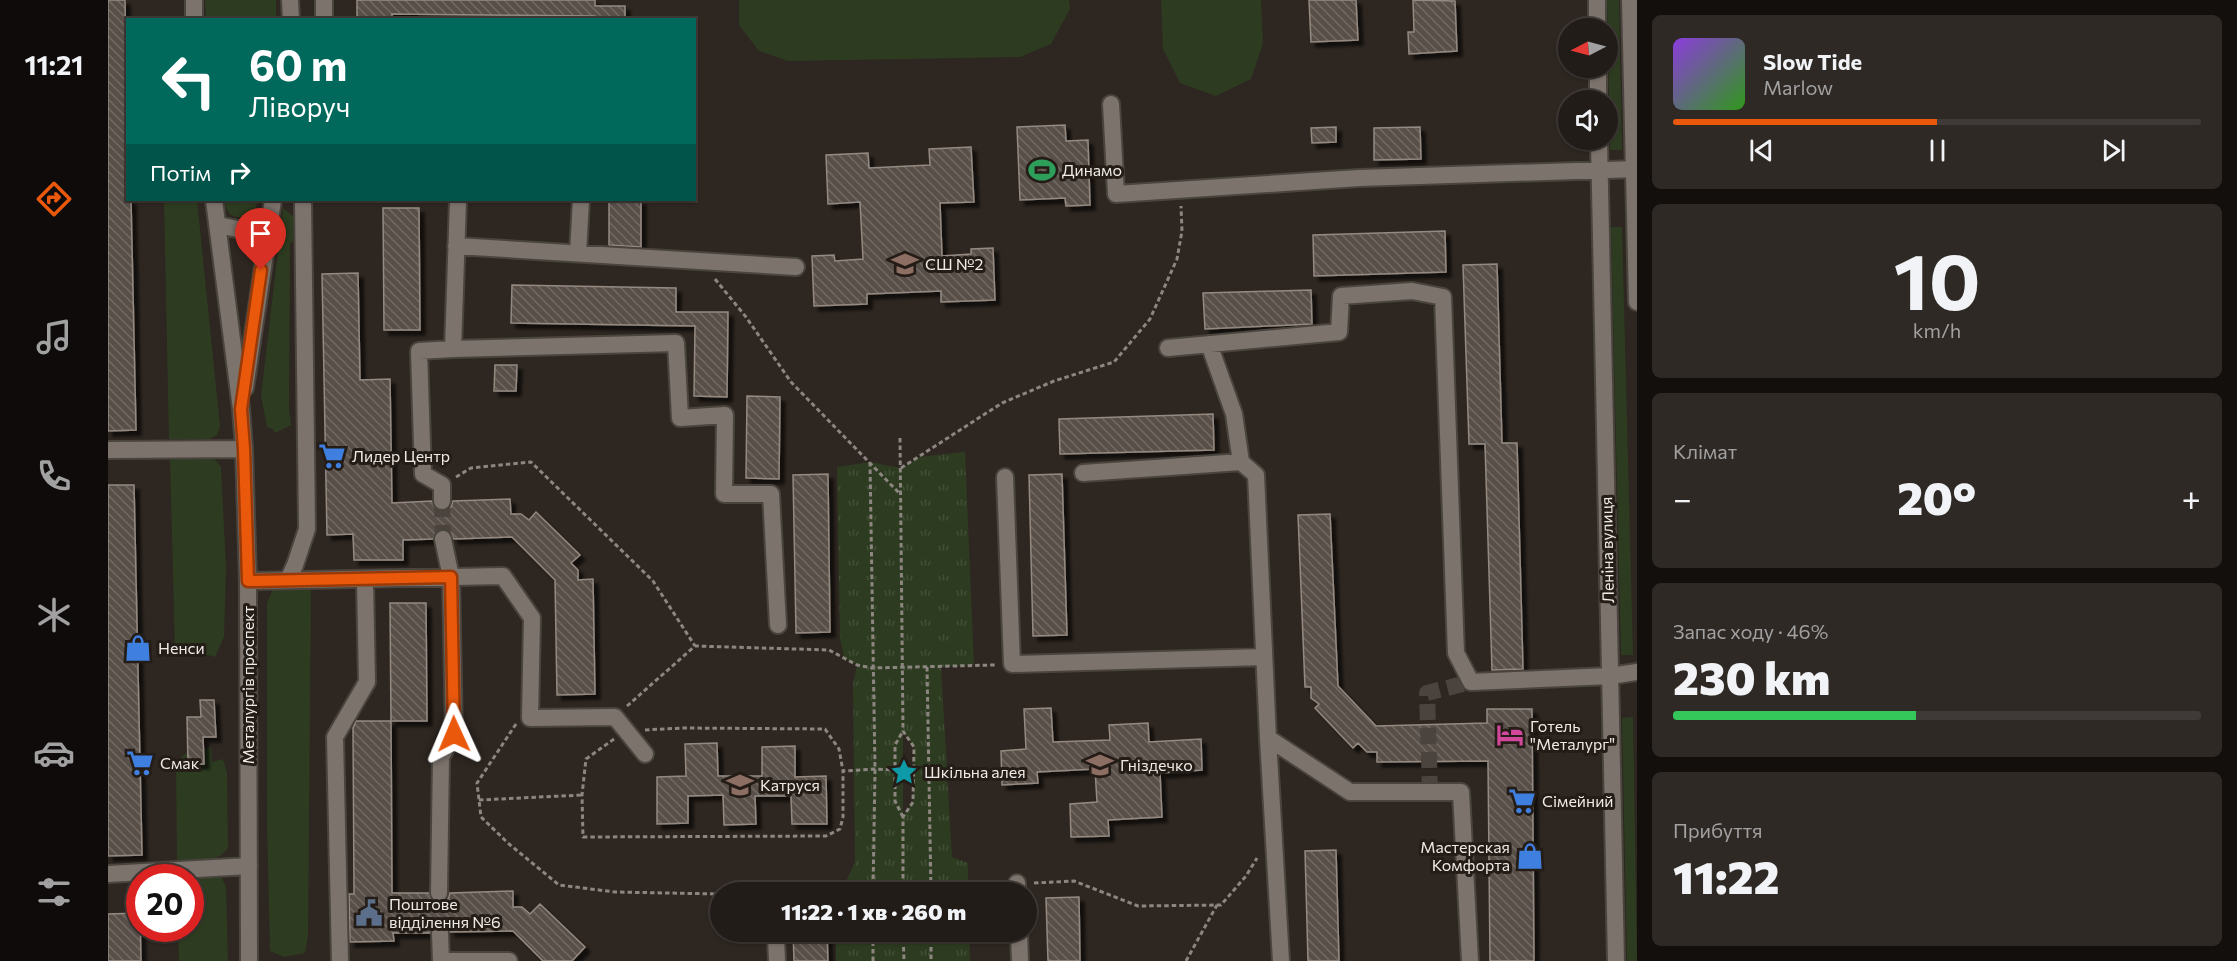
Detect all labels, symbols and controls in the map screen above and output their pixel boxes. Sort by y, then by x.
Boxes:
north arrow [1558,18,1618,78]
map controls [1558,18,1618,150]
text: 60 m [249,38,348,90]
icon: left [150,42,228,120]
text: 11:21 [24,48,84,81]
text: Slow Tide [1763,48,1862,75]
text: Marlow [1763,75,1833,99]
text: Ліворуч [249,90,350,123]
button: sound [1558,90,1618,150]
icon: previous [1745,134,1778,167]
icon: pause [1921,134,1954,167]
icon: next [2097,134,2130,167]
sports icon: Динамо [1027,155,1057,185]
icon: right [223,156,256,189]
text: Потім [150,159,211,186]
place label: Динамо [1062,160,1122,179]
icon: directions [33,178,75,220]
pin [235,208,286,270]
icon: arrive [244,217,277,250]
text: 10 [1893,231,1981,326]
school or university icon: СШ №2 [890,249,920,279]
place label: СШ №2 [925,254,983,273]
icon: music [33,316,75,358]
text: km/h [1913,318,1961,342]
text: Клімат [1673,439,1737,463]
supermarket icon: Лидер Центр [317,441,347,471]
place label: Лидер Центр [352,446,450,465]
icon: phone [33,455,75,497]
text: 20° [1897,469,1976,524]
text: − [1673,477,1692,518]
text: + [2182,477,2201,518]
street label: Леніна вулиця [1596,497,1617,603]
icon: climate [33,594,75,636]
street label: Металургів проспект [238,605,257,764]
text: Запас ходу · 46% [1673,619,1828,643]
shop icon: Ненси [123,633,153,663]
place label: Ненси [158,638,205,657]
text: 230 km [1673,649,1830,704]
position arrow [422,702,486,766]
place label: Готель "Металург" [1530,716,1615,753]
hotel icon: Готель "Металург" [1495,720,1525,750]
icon: car [33,732,75,774]
supermarket icon: Смак [125,748,155,778]
school or university icon: Гніздечко [1085,750,1115,780]
place label: Смак [160,753,200,772]
place label: Гніздечко [1120,755,1193,774]
place icon: Шкільна алея [889,757,919,787]
place label: Шкільна алея [924,762,1026,781]
school or university icon: Катруся [725,770,755,800]
place label: Катруся [760,775,820,794]
supermarket icon: Сімейний [1507,786,1537,816]
place label: Сімейний [1542,791,1614,810]
text: Прибуття [1673,818,1763,842]
place label: Мастерская Комфорта [1420,837,1510,874]
shop icon: Мастерская Комфорта [1515,841,1545,871]
text: 11:22 [1673,848,1780,903]
speed limit sign: 20 [126,864,204,942]
icon: filters [33,871,75,913]
place label: Поштове відділення №6 [389,894,501,931]
public building icon: Поштове відділення №6 [354,898,384,928]
text: 11:22 · 1 хв · 260 m [781,898,966,925]

